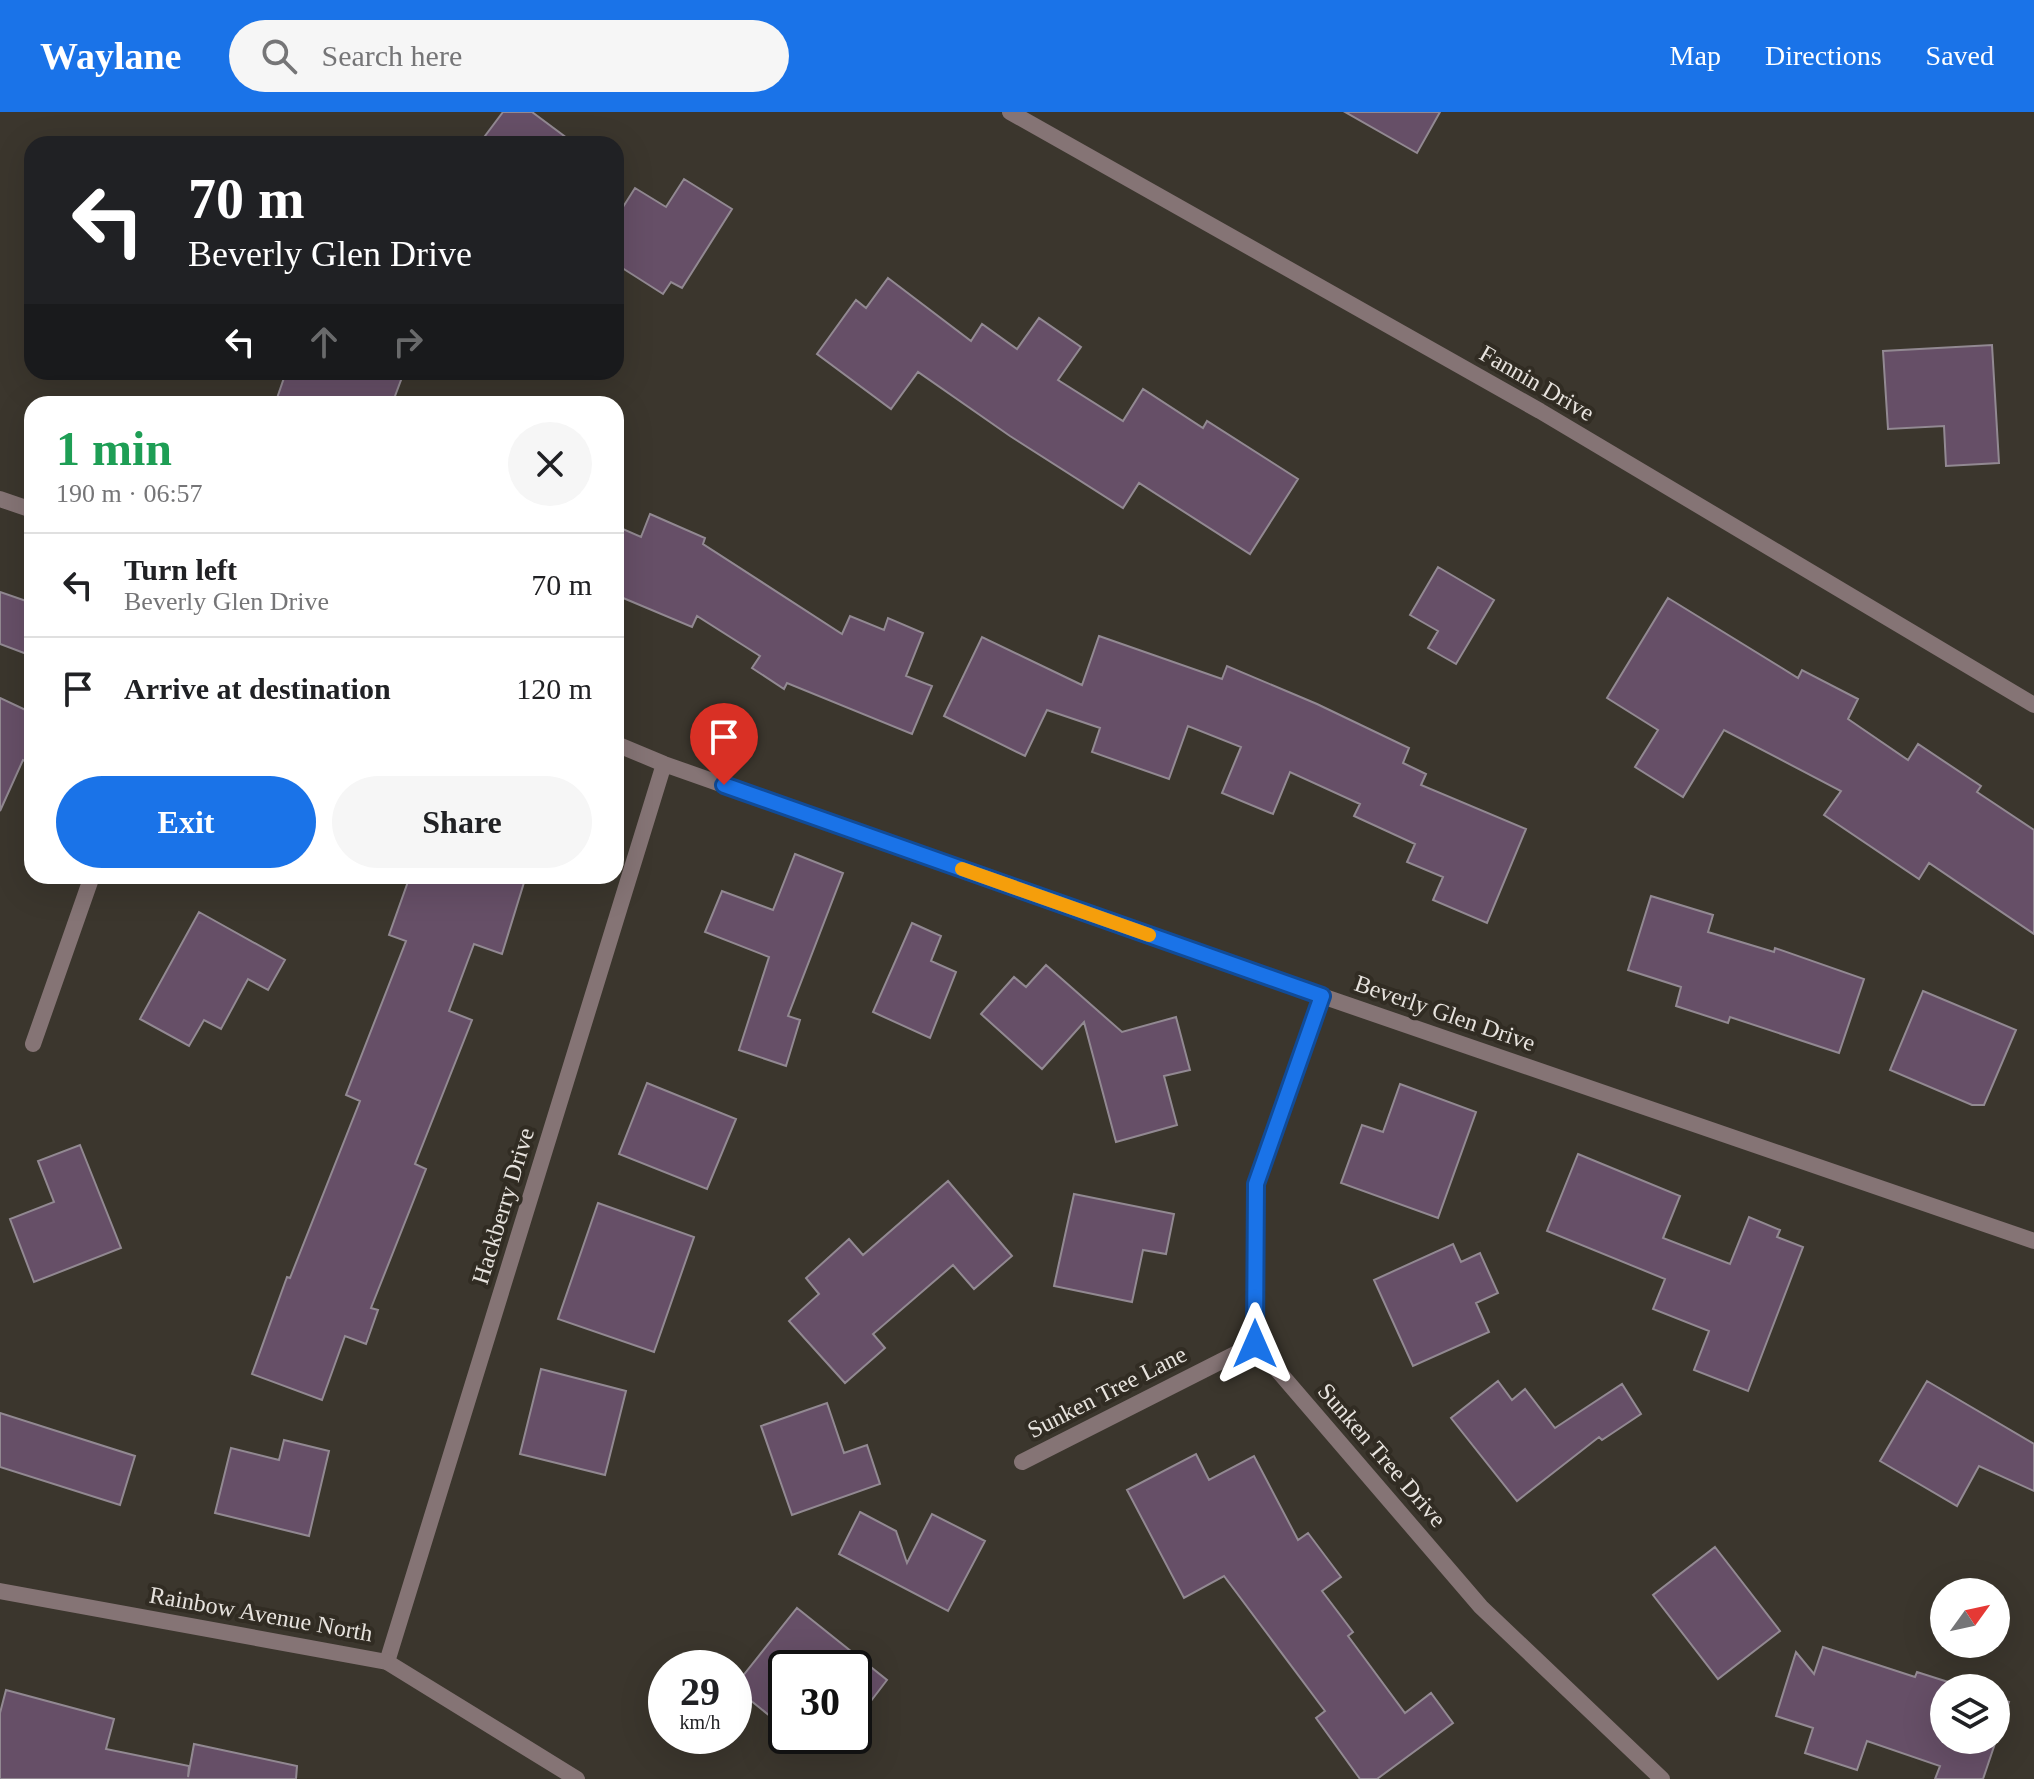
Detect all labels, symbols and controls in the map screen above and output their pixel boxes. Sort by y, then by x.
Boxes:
search box [229,20,789,92]
icon: search [257,34,301,78]
text: Waylane [40,35,181,77]
text: Search here [321,39,462,72]
text: Map [1670,40,1721,71]
text: Directions [1765,40,1882,71]
text: Saved [1926,40,1994,71]
icon: left [56,168,160,272]
text: 70 m [188,168,305,230]
text: Beverly Glen Drive [188,234,472,274]
icon: left [218,320,262,364]
icon: ahead [302,320,346,364]
icon: right [386,320,430,364]
street label: Fannin Drive [1475,340,1599,426]
text: 1 min [56,422,172,475]
button: close [508,422,592,506]
text: 190 m · 06:57 [56,479,203,508]
text: Turn left [124,553,237,586]
icon: left [56,563,100,607]
text: 70 m [531,568,592,601]
text: Beverly Glen Drive [124,587,329,616]
icon: arrive [56,667,100,711]
text: Arrive at destination [124,672,391,705]
text: 120 m [516,672,592,705]
pin [690,703,758,785]
icon: arrive [702,715,746,759]
button: Exit [56,776,316,868]
button: Share [332,776,592,868]
street label: Beverly Glen Drive [1351,970,1539,1056]
street label: Hackberry Drive [467,1125,539,1287]
position arrow [1213,1302,1297,1386]
street label: Sunken Tree Lane [1023,1341,1191,1443]
street label: Sunken Tree Drive [1313,1378,1451,1532]
north arrow [1930,1578,2010,1658]
map controls [1930,1578,2010,1754]
street label: Rainbow Avenue North [147,1582,375,1646]
speed limit sign: 30 [768,1650,872,1754]
text: 29 [680,1669,720,1714]
button: layers [1930,1674,2010,1754]
text: km/h [679,1711,721,1733]

